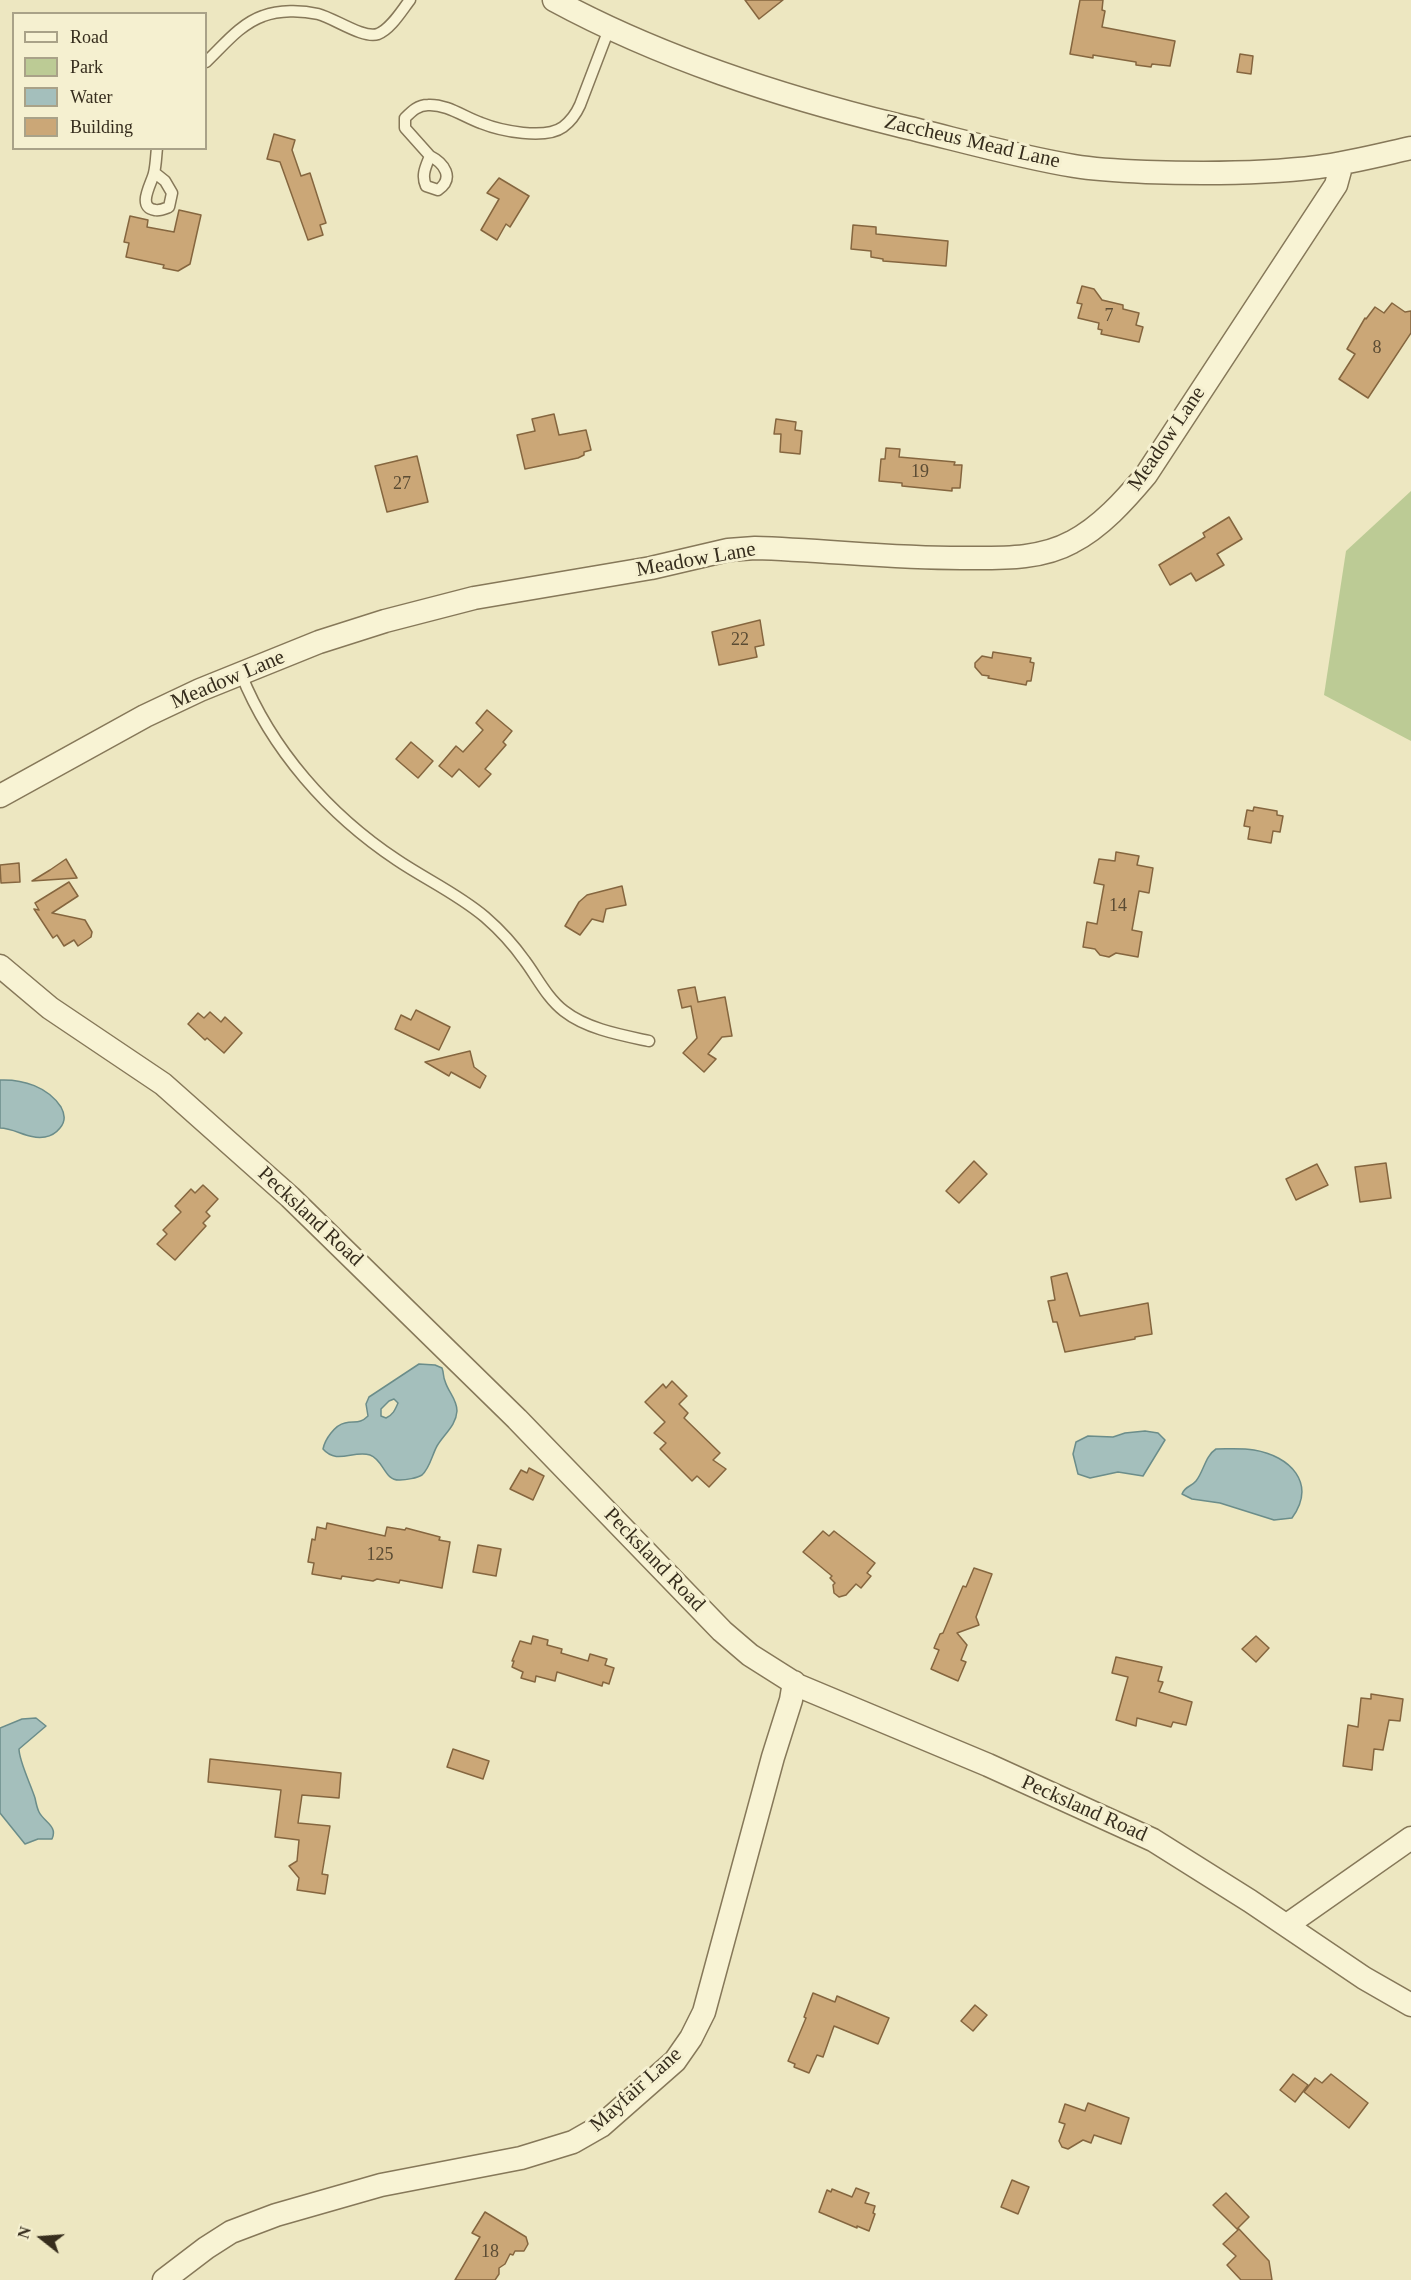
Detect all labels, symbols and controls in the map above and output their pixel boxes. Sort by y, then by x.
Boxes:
legend [12,12,207,150]
text: Road [70,27,108,47]
text: Park [70,57,103,77]
text: Water [70,87,113,107]
street label: Zaccheus Mead Lane [882,110,1062,174]
text: Building [70,117,133,137]
house number: 7 [1104,305,1114,327]
house number: 8 [1372,337,1382,359]
street label: Meadow Lane [1123,382,1211,496]
house number: 19 [911,461,929,483]
house number: 27 [393,473,411,495]
street label: Meadow Lane [634,537,758,583]
house number: 22 [731,629,749,651]
street label: Meadow Lane [168,645,288,715]
house number: 14 [1109,895,1127,917]
street label: Pecksland Road [252,1162,368,1272]
street label: Pecksland Road [598,1503,710,1617]
house number: 125 [366,1544,394,1566]
street label: Pecksland Road [1017,1770,1151,1848]
street label: Mayfair Lane [585,2042,687,2138]
north arrow [12,2208,72,2268]
text: N [14,2225,34,2241]
house number: 18 [481,2241,499,2263]

